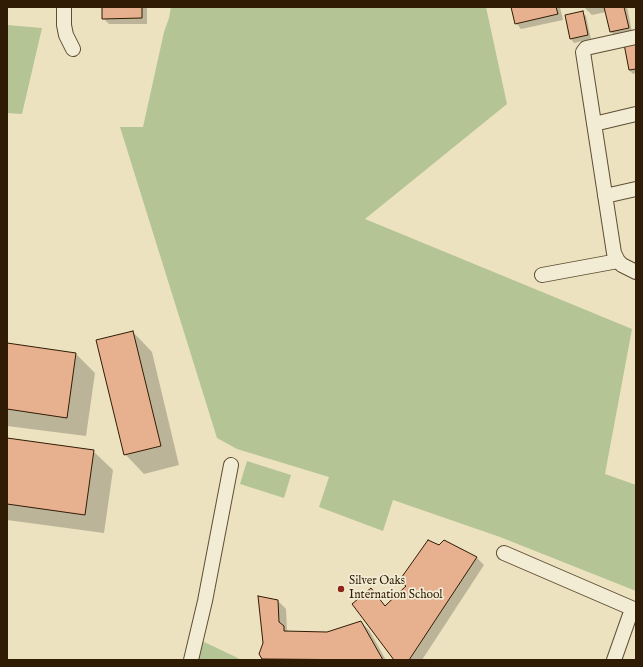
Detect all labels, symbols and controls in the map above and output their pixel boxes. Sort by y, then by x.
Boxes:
place label: Silver Oaks Internation School [349,575,443,603]
marker: Silver Oaks Internation School [336,584,346,594]

